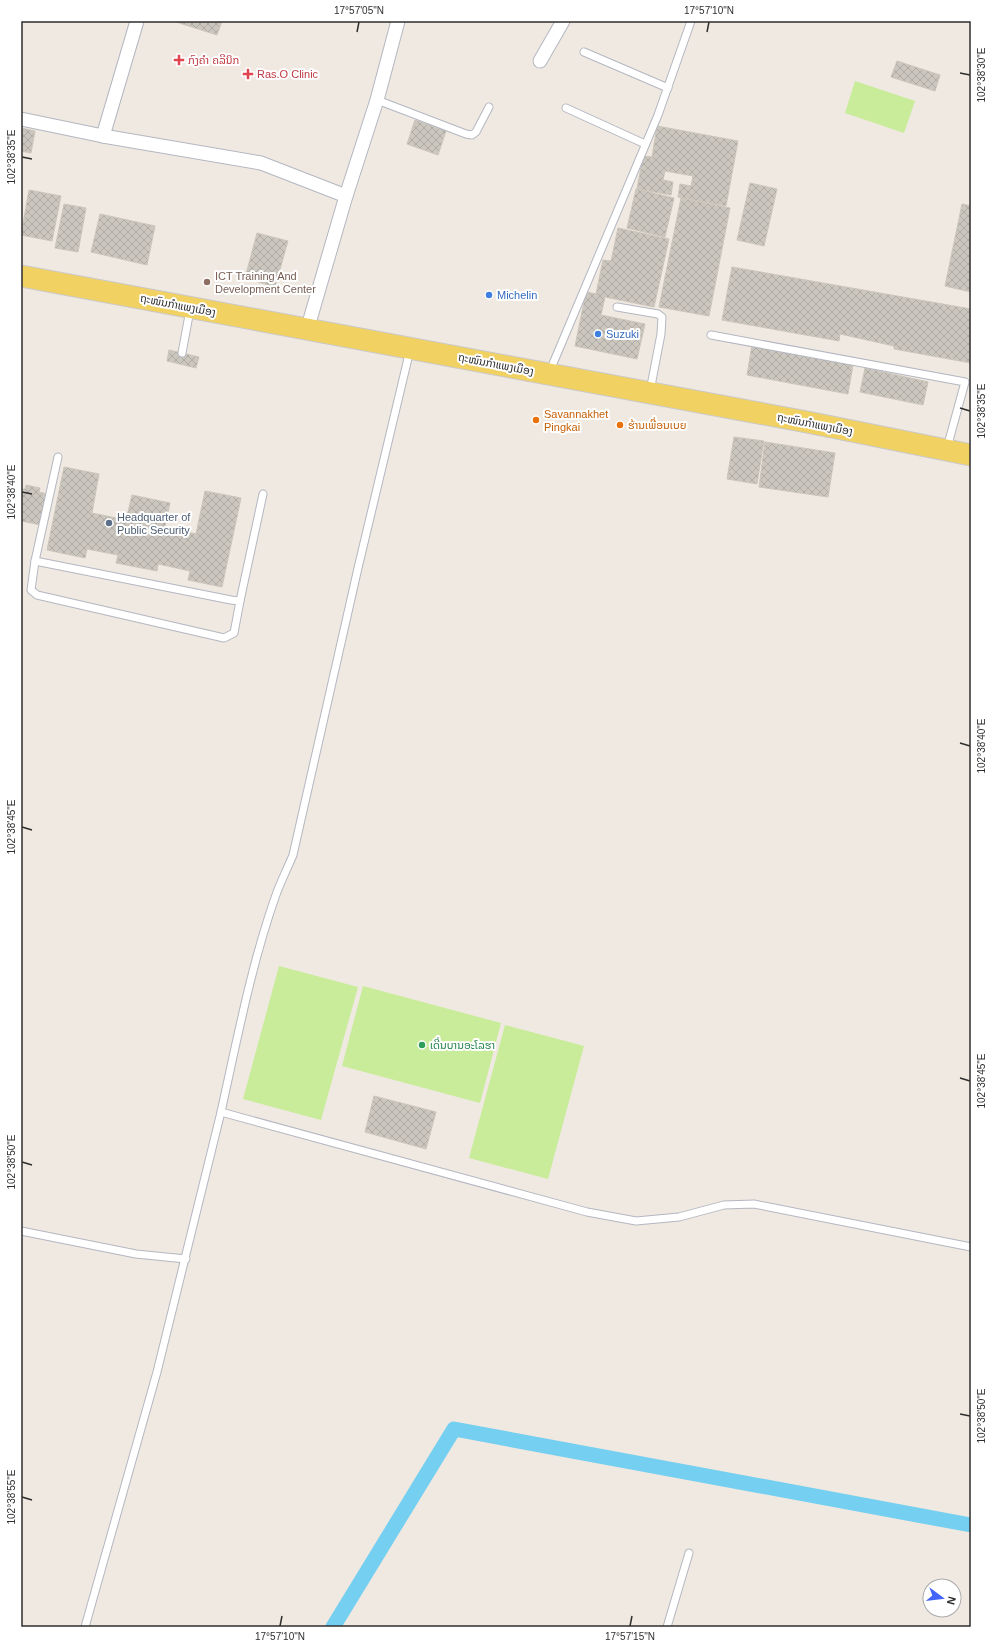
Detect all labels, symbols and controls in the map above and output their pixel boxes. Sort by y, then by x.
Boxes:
text: 17°57'05"N [334,5,384,16]
text: 17°57'10"N [684,5,734,16]
text: 102°38'30"E [976,47,987,103]
marker: ກົງຄຳ ຄລີນິກ [173,54,185,66]
place label: ກົງຄຳ ຄລີນິກ [188,54,239,66]
marker: Ras.O Clinic [242,68,254,80]
place label: Ras.O Clinic [257,68,319,80]
text: 102°38'35"E [6,129,17,185]
place label: ICT Training And Development Center [215,270,316,295]
marker: ICT Training And Development Center [202,277,212,287]
place label: Michelin [497,289,537,301]
marker: Michelin [484,290,494,300]
street label: ຖະໜົນກຳແພງເມືອງ [139,292,217,318]
place label: Suzuki [606,328,639,340]
marker: Suzuki [593,329,603,339]
street label: ຖະໜົນກຳແພງເມືອງ [457,351,535,377]
text: 102°38'35"E [976,383,987,439]
place label: Savannakhet Pingkai [544,408,608,433]
street label: ຖະໜົນກຳແພງເມືອງ [776,411,854,437]
marker: Savannakhet Pingkai [531,415,541,425]
place label: ຮ້ານເພື່ອນເບຍ [628,417,686,431]
marker: ຮ້ານເພື່ອນເບຍ [615,420,625,430]
text: 102°38'40"E [6,464,17,520]
place label: Headquarter of Public Security [117,511,191,536]
marker: Headquarter of Public Security [104,518,114,528]
text: 102°38'40"E [976,718,987,774]
text: 102°38'45"E [6,799,17,855]
place label: ເດີ່ນບານອະໂລຮາ [430,1037,495,1051]
marker: ເດີ່ນບານອະໂລຮາ [417,1040,427,1050]
text: 102°38'45"E [976,1053,987,1109]
text: 102°38'50"E [6,1134,17,1190]
text: 102°38'50"E [976,1388,987,1444]
text: 102°38'55"E [6,1469,17,1525]
north arrow [922,1578,962,1618]
text: N [945,1595,958,1606]
text: 17°57'10"N [255,1631,305,1642]
text: 17°57'15"N [605,1631,655,1642]

